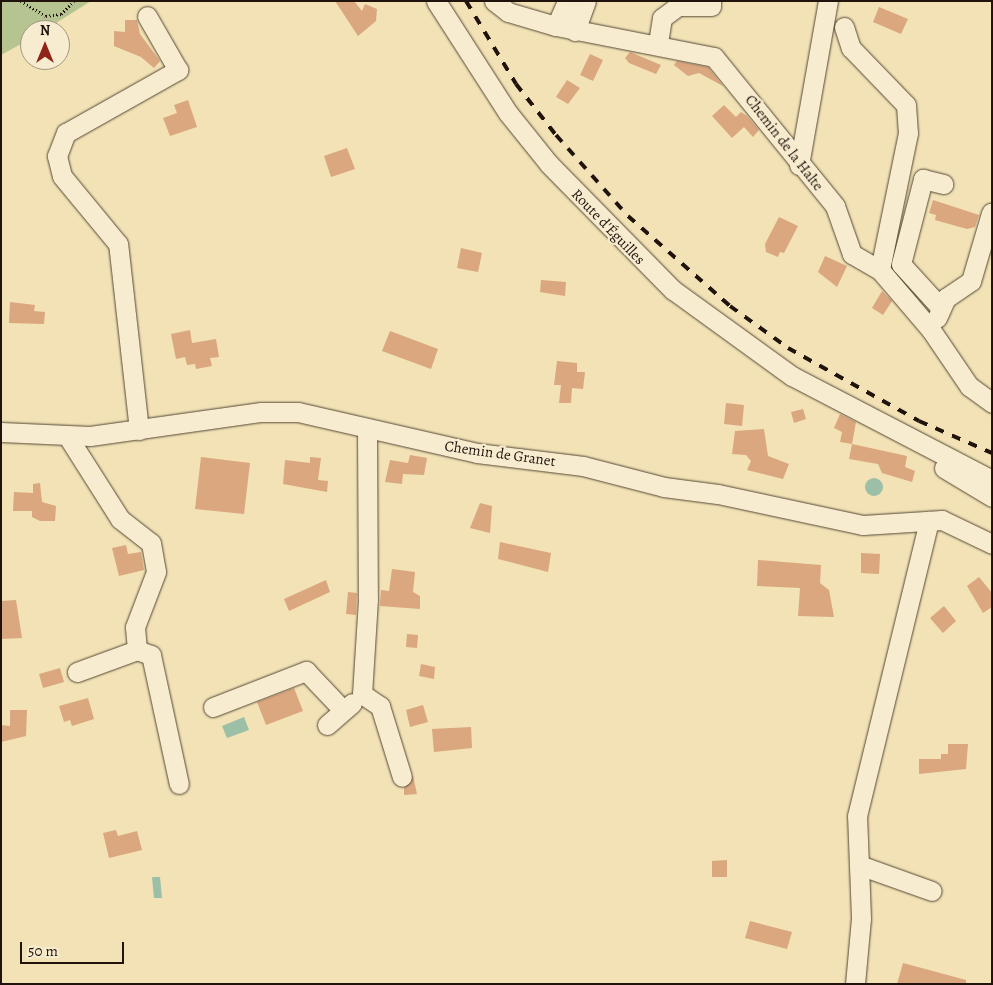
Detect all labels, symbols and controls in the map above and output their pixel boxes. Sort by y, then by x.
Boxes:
north arrow [20,20,70,70]
text: N [40,21,50,40]
street label: Chemin de la Halte [741,91,827,195]
street label: Route d'Éguilles [568,186,648,268]
street label: Chemin de Granet [443,437,557,471]
scale bar [22,932,126,964]
text: 50 m [28,941,58,961]

